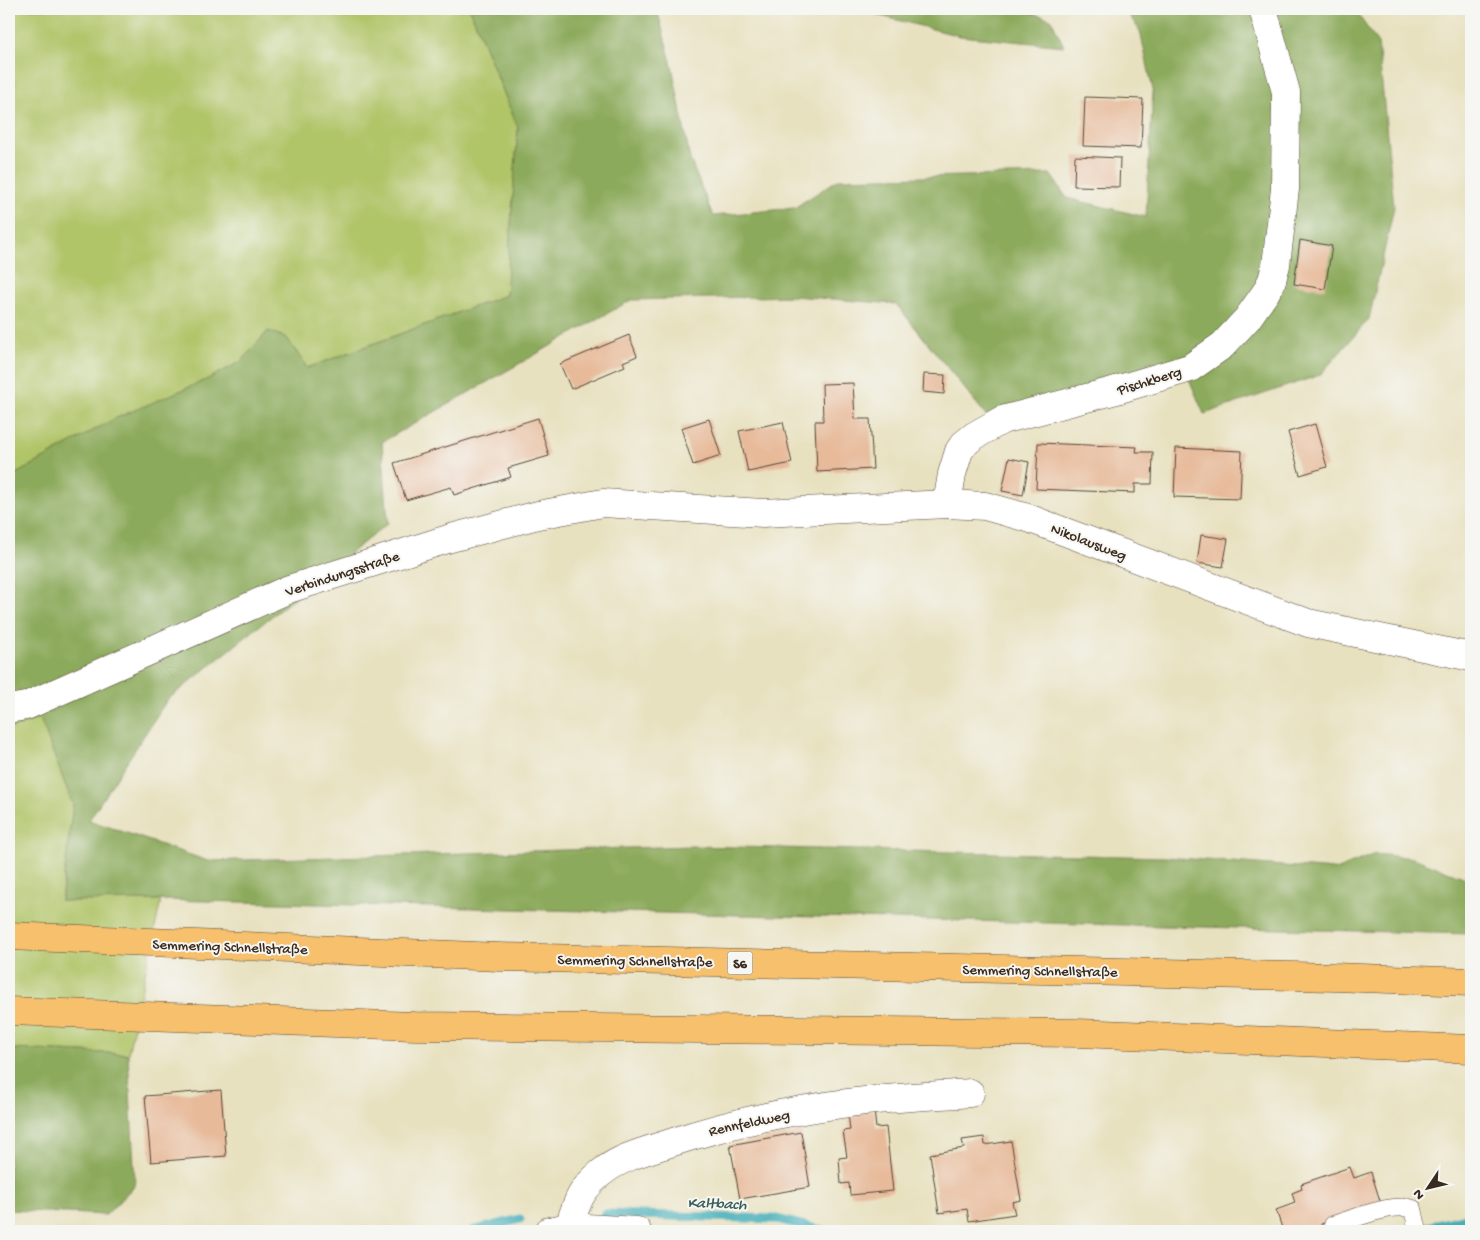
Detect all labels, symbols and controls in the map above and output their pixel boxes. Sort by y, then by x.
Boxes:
street label: Pischkberg [1114,364,1184,401]
street label: Nikolausweg [1048,520,1129,566]
street label: Verbindungsstraße [282,548,402,602]
street label: Semmering Schnellstraße [152,936,308,960]
road number: S6 [728,951,752,974]
street label: Semmering Schnellstraße [557,952,713,972]
street label: Semmering Schnellstraße [962,962,1118,982]
street label: Rennfeldweg [707,1107,791,1141]
north arrow [1402,1162,1452,1212]
text: N [1410,1185,1429,1203]
water label: Kaltbach [687,1195,747,1216]

